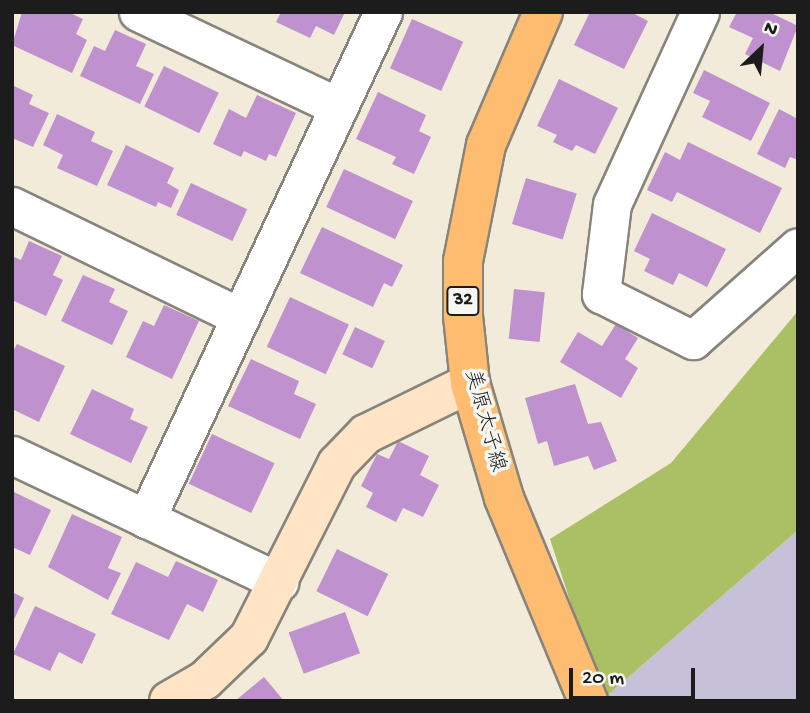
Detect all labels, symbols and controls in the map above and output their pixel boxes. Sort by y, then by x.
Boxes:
north arrow [726,14,796,84]
text: N [760,17,781,43]
road number: 32 [446,286,480,316]
street label: 美原太子線 [457,367,509,475]
scale bar [572,654,698,698]
text: 20 m [582,667,624,692]

